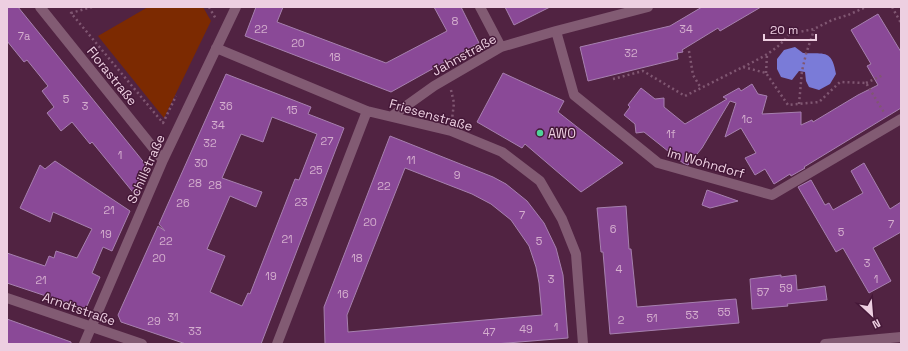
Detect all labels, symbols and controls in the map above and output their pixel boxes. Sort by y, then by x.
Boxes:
house number: 8 [452,14,459,28]
scale bar [764,16,816,42]
house number: 22 [254,22,268,36]
house number: 34 [679,22,693,36]
text: 20 m [770,22,798,38]
house number: 7a [18,29,31,43]
street label: Jahnstraße [429,30,499,80]
house number: 20 [291,36,305,50]
street label: Florastraße [83,43,141,109]
house number: 32 [624,46,638,60]
house number: 18 [329,50,341,64]
house number: 5 [63,92,70,106]
street label: Friesenstraße [387,95,475,135]
house number: 3 [82,99,89,113]
house number: 36 [219,99,233,113]
house number: 15 [286,103,298,117]
house number: 1c [741,112,753,126]
house number: 34 [211,118,225,132]
place label: AWO [548,125,576,142]
house number: 1f [666,127,676,141]
marker: AWO [535,128,545,138]
street label: Schillstraße [123,132,169,206]
house number: 27 [321,134,333,148]
house number: 32 [203,136,217,150]
street label: Im Wohndorf [665,144,747,182]
house number: 1 [118,148,122,162]
house number: 11 [406,153,416,167]
house number: 30 [194,156,208,170]
house number: 25 [309,163,323,177]
house number: 9 [454,168,461,182]
house number: 28 [188,176,202,190]
house number: 28 [208,178,222,192]
house number: 22 [377,179,391,193]
house number: 23 [294,195,308,209]
house number: 26 [176,196,190,210]
house number: 21 [103,203,115,217]
house number: 7 [519,208,525,222]
house number: 20 [363,215,377,229]
house number: 7 [888,217,894,231]
house number: 6 [610,222,617,236]
house number: 5 [838,225,845,239]
house number: 19 [100,227,112,241]
house number: 21 [281,232,293,246]
house number: 22 [159,234,173,248]
house number: 5 [536,234,543,248]
house number: 20 [152,251,166,265]
house number: 18 [351,251,363,265]
house number: 3 [864,256,871,270]
house number: 4 [616,262,623,276]
house number: 19 [265,269,277,283]
house number: 3 [548,272,555,286]
house number: 1 [874,272,878,286]
house number: 21 [35,273,47,287]
house number: 59 [779,281,793,295]
house number: 57 [757,285,769,299]
house number: 16 [337,287,349,301]
street label: Arndtstraße [40,289,118,329]
north arrow [852,295,892,335]
house number: 55 [717,305,731,319]
house number: 53 [685,308,699,322]
house number: 31 [167,310,179,324]
house number: 51 [646,311,658,325]
house number: 2 [618,313,625,327]
house number: 29 [147,314,161,328]
text: N [870,316,883,332]
house number: 1 [554,320,558,334]
house number: 49 [519,322,533,336]
house number: 33 [188,324,202,338]
house number: 47 [483,325,495,339]

